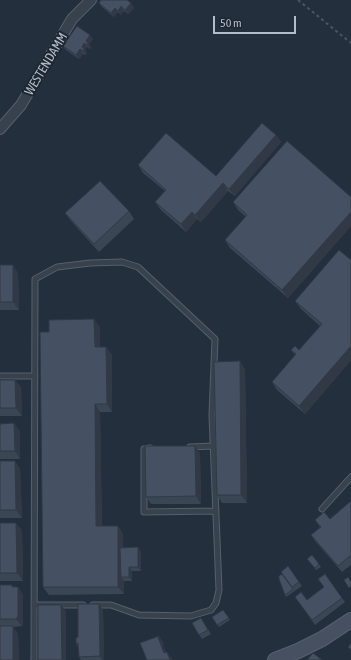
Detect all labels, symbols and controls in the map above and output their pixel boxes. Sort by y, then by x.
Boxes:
scale bar [215,8,298,34]
text: 50 m [220,16,242,30]
street label: WESTENDAMM [21,30,71,98]

